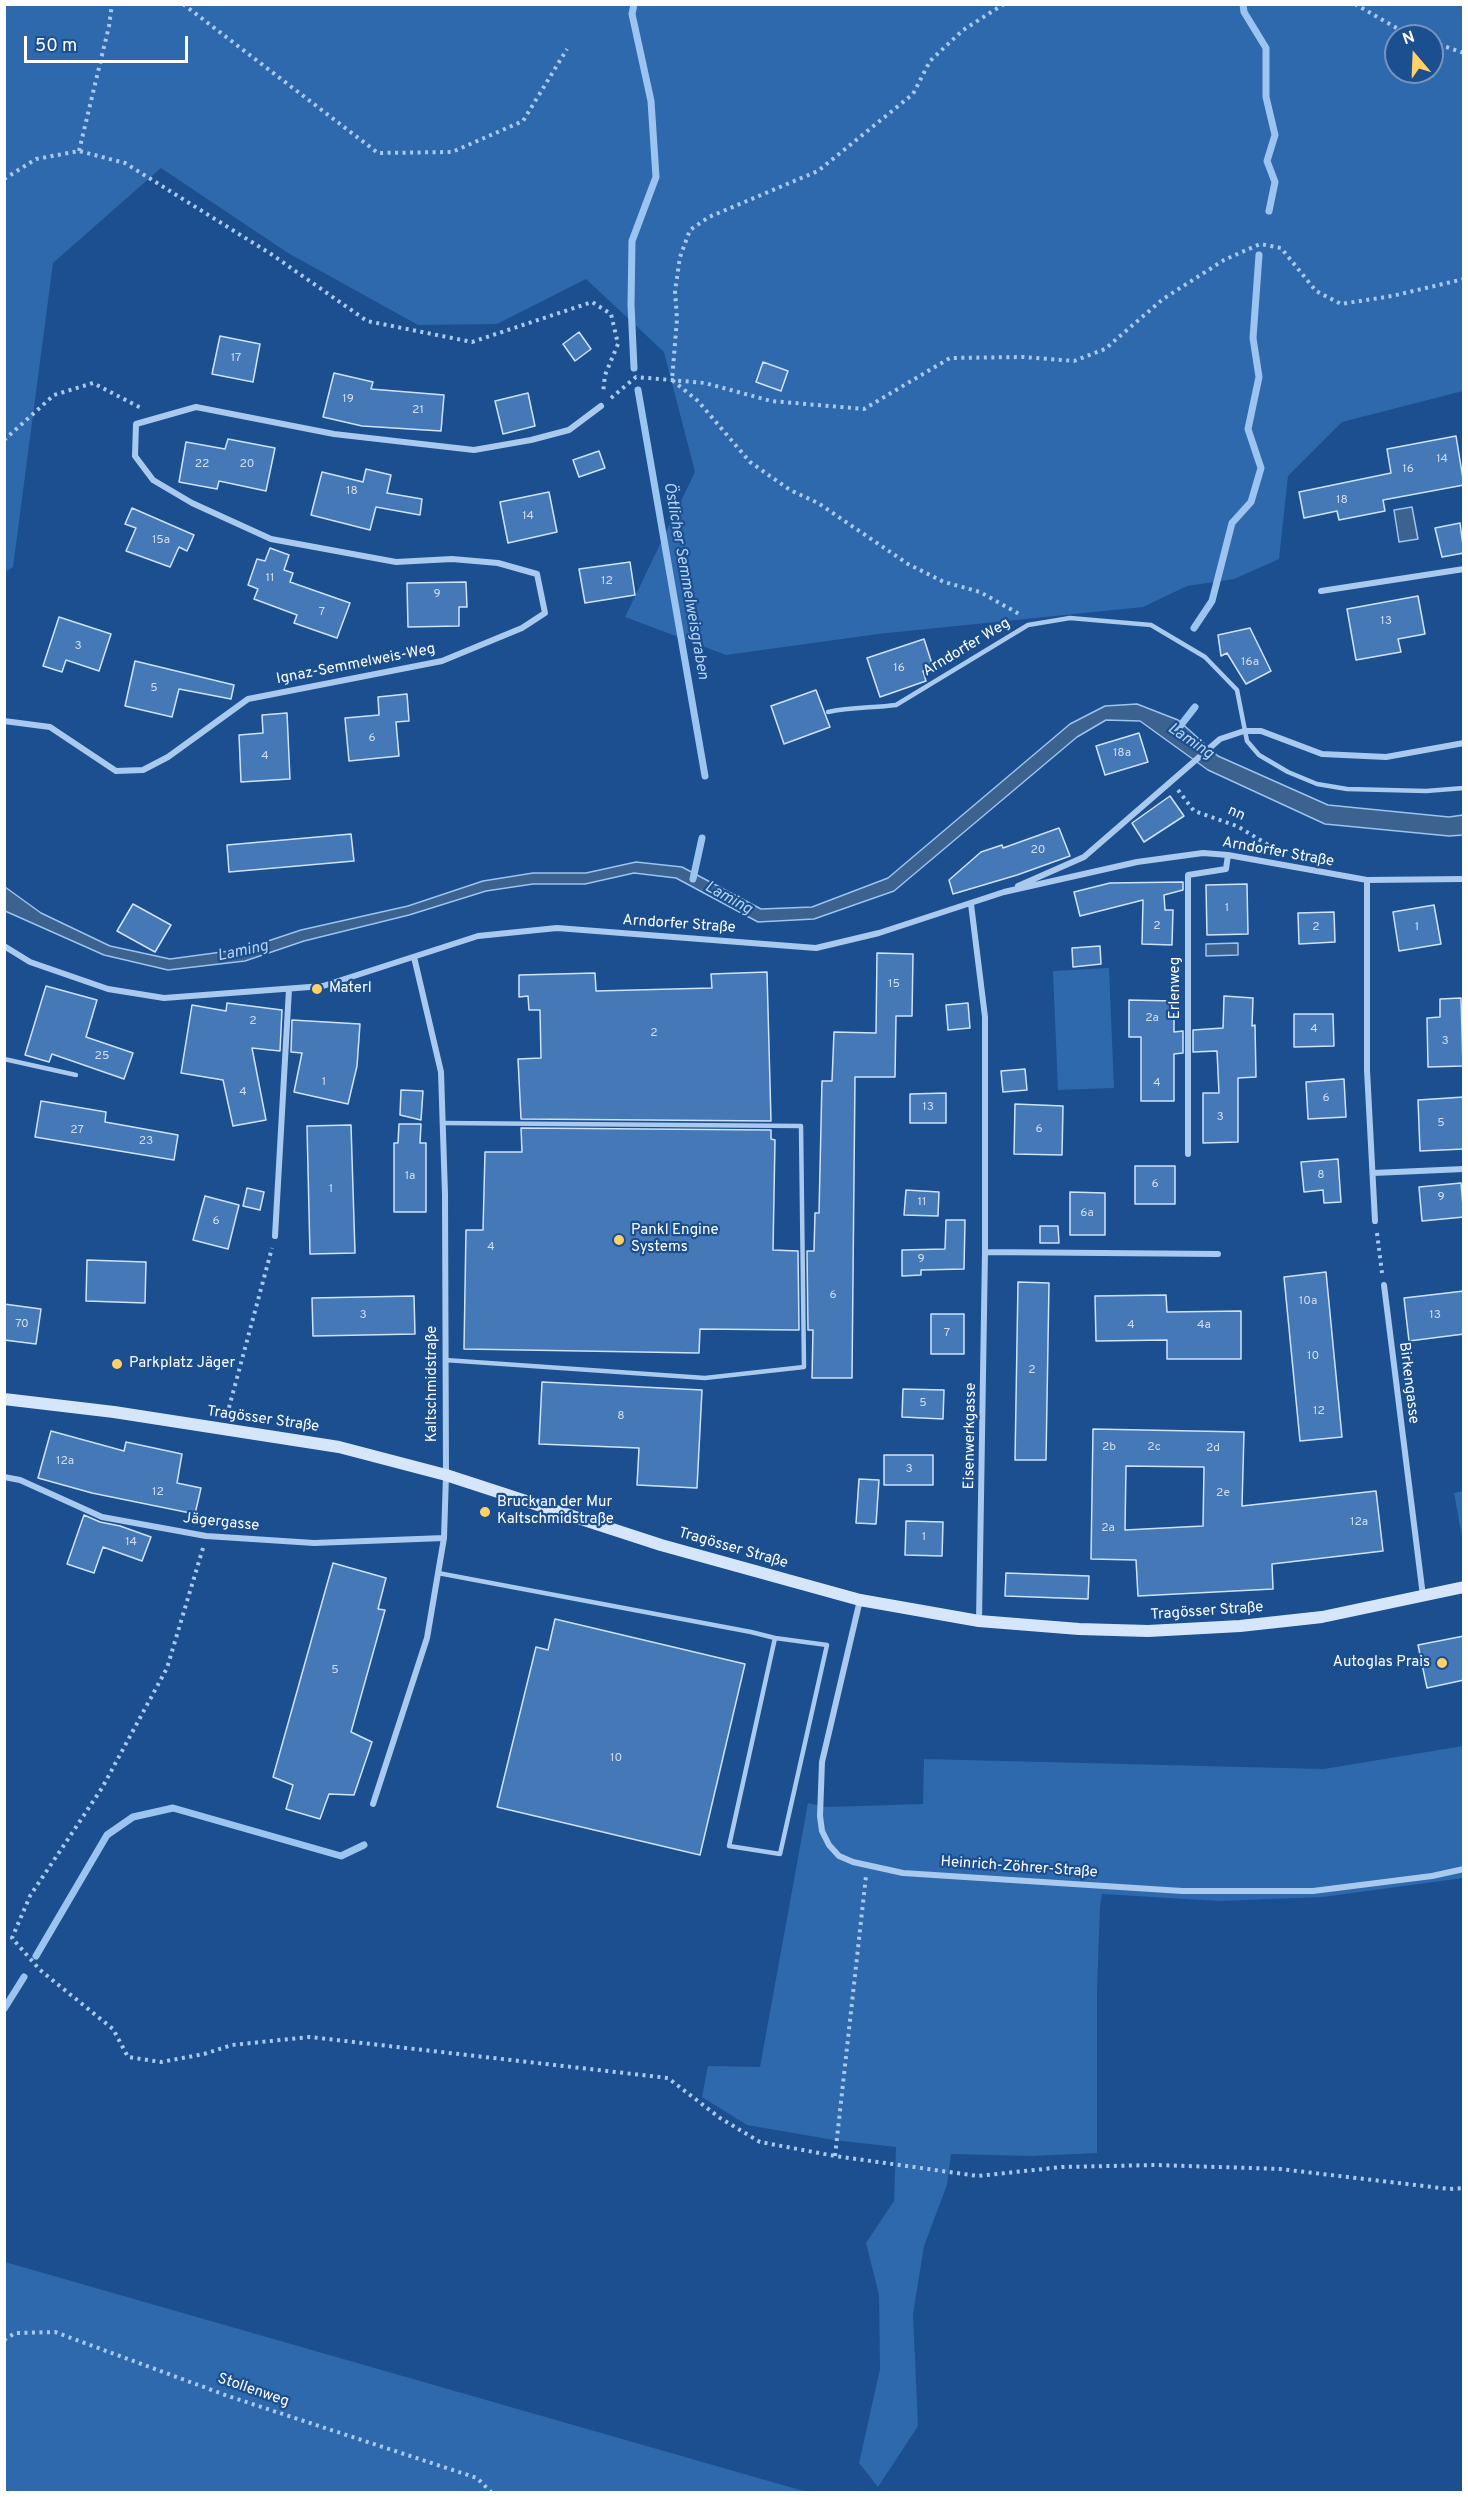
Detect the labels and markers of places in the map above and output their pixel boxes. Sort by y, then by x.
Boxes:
place label: Materl [329,980,372,998]
marker: Materl [310,982,324,996]
place label: Pankl Engine Systems [631,1222,719,1257]
marker: Pankl Engine Systems [612,1233,626,1247]
place label: Parkplatz Jäger [129,1355,235,1373]
marker: Parkplatz Jäger [110,1357,124,1371]
place label: Bruck an der Mur Kaltschmidstraße [497,1494,614,1529]
marker: Bruck an der Mur Kaltschmidstraße [478,1505,492,1519]
place label: Autoglas Prais [1333,1654,1430,1672]
marker: Autoglas Prais [1435,1656,1449,1670]

